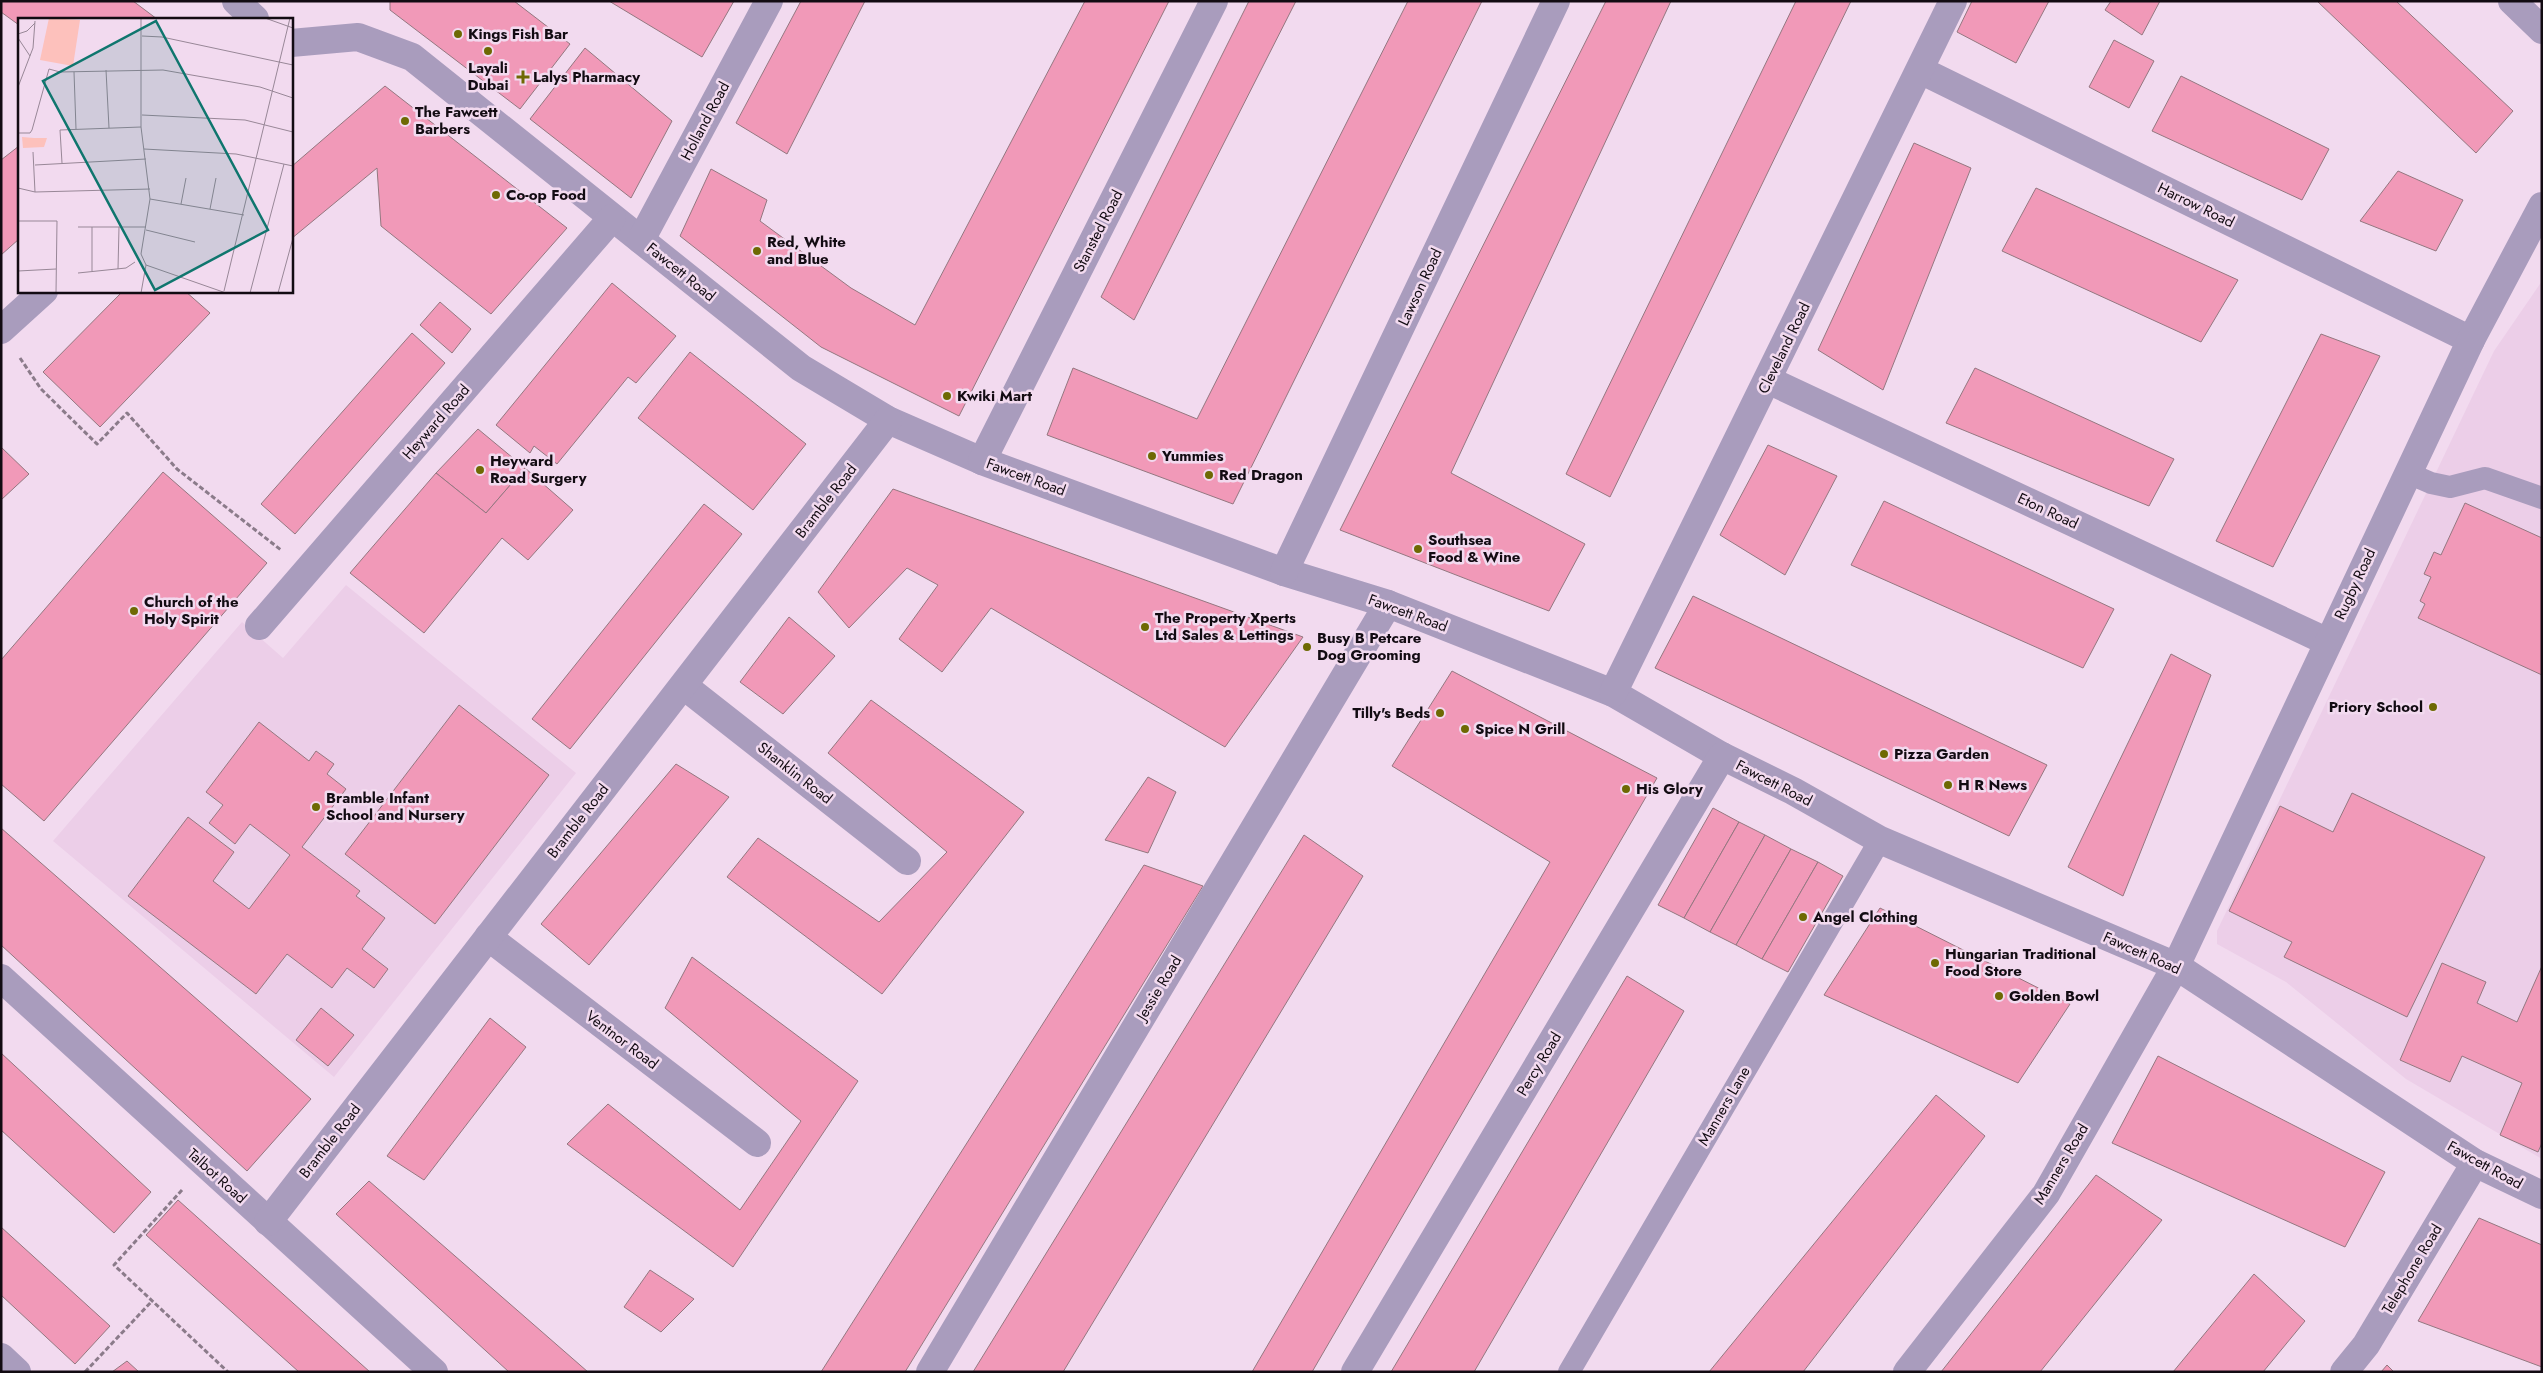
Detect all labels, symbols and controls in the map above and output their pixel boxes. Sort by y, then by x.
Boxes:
inset map [18,18,292,292]
place label: Kings Fish Bar [468,23,569,45]
marker: Kings Fish Bar [452,28,464,40]
marker: Layali Dubai [482,45,494,57]
place label: Layali Dubai [467,57,509,96]
place label: Lalys Pharmacy [533,66,640,88]
marker: Lalys Pharmacy [517,71,529,83]
street label: Holland Road [675,78,735,164]
place label: The Fawcett Barbers [415,101,498,140]
marker: The Fawcett Barbers [399,115,411,127]
street label: Harrow Road [2154,177,2238,233]
place label: Co-op Food [506,184,586,206]
street label: Stansted Road [1068,186,1128,276]
marker: Co-op Food [490,189,502,201]
place label: Red, White and Blue [767,231,846,270]
street label: Fawcett Road [642,237,720,307]
marker: Red, White and Blue [751,245,763,257]
street label: Lawson Road [1392,245,1448,329]
street label: Cleveland Road [1752,299,1816,397]
street label: Heyward Road [397,380,475,464]
place label: Kwiki Mart [957,385,1032,407]
marker: Kwiki Mart [941,390,953,402]
place label: Yummies [1161,445,1224,467]
place label: Heyward Road Surgery [490,450,587,489]
marker: Yummies [1146,450,1158,462]
street label: Fawcett Road [983,452,1069,502]
street label: Bramble Road [790,459,862,543]
marker: Heyward Road Surgery [474,464,486,476]
place label: Red Dragon [1219,464,1303,486]
marker: Red Dragon [1203,469,1215,481]
street label: Eton Road [2014,487,2082,535]
place label: Southsea Food & Wine [1428,529,1521,568]
marker: Southsea Food & Wine [1412,543,1424,555]
street label: Rugby Road [2329,545,2381,623]
street label: Fawcett Road [1365,588,1451,638]
place label: Church of the Holy Spirit [144,591,239,630]
marker: Church of the Holy Spirit [128,605,140,617]
place label: The Property Xperts Ltd Sales & Lettings [1155,607,1296,646]
marker: The Property Xperts Ltd Sales & Lettings [1139,621,1151,633]
place label: Busy B Petcare Dog Grooming [1317,627,1422,666]
marker: Busy B Petcare Dog Grooming [1301,641,1313,653]
place label: Priory School [2329,696,2423,718]
marker: Priory School [2427,701,2439,713]
place label: Tilly's Beds [1352,702,1430,724]
marker: Tilly's Beds [1434,707,1446,719]
place label: Spice N Grill [1475,718,1565,740]
marker: Spice N Grill [1459,723,1471,735]
street label: Shanklin Road [753,737,837,809]
place label: Pizza Garden [1894,743,1989,765]
marker: Pizza Garden [1878,748,1890,760]
street label: Fawcett Road [1732,754,1816,812]
place label: H R News [1958,774,2027,796]
place label: His Glory [1636,778,1703,800]
street label: Bramble Road [542,779,614,863]
marker: H R News [1942,779,1954,791]
marker: His Glory [1620,783,1632,795]
place label: Bramble Infant School and Nursery [326,787,465,826]
marker: Bramble Infant School and Nursery [310,801,322,813]
place label: Angel Clothing [1812,906,1918,928]
marker: Angel Clothing [1797,911,1809,923]
street label: Fawcett Road [2100,926,2184,980]
place label: Hungarian Traditional Food Store [1945,943,2096,982]
street label: Jessie Road [1130,952,1187,1026]
marker: Hungarian Traditional Food Store [1929,957,1941,969]
place label: Golden Bowl [2009,985,2099,1007]
marker: Golden Bowl [1993,990,2005,1002]
street label: Ventnor Road [581,1005,663,1075]
street label: Percy Road [1511,1028,1567,1100]
street label: Manners Lane [1692,1062,1756,1150]
street label: Bramble Road [294,1099,366,1183]
street label: Manners Road [2028,1119,2094,1209]
street label: Fawcett Road [2443,1135,2527,1195]
street label: Talbot Road [182,1143,252,1209]
street label: Telephone Road [2376,1220,2448,1318]

